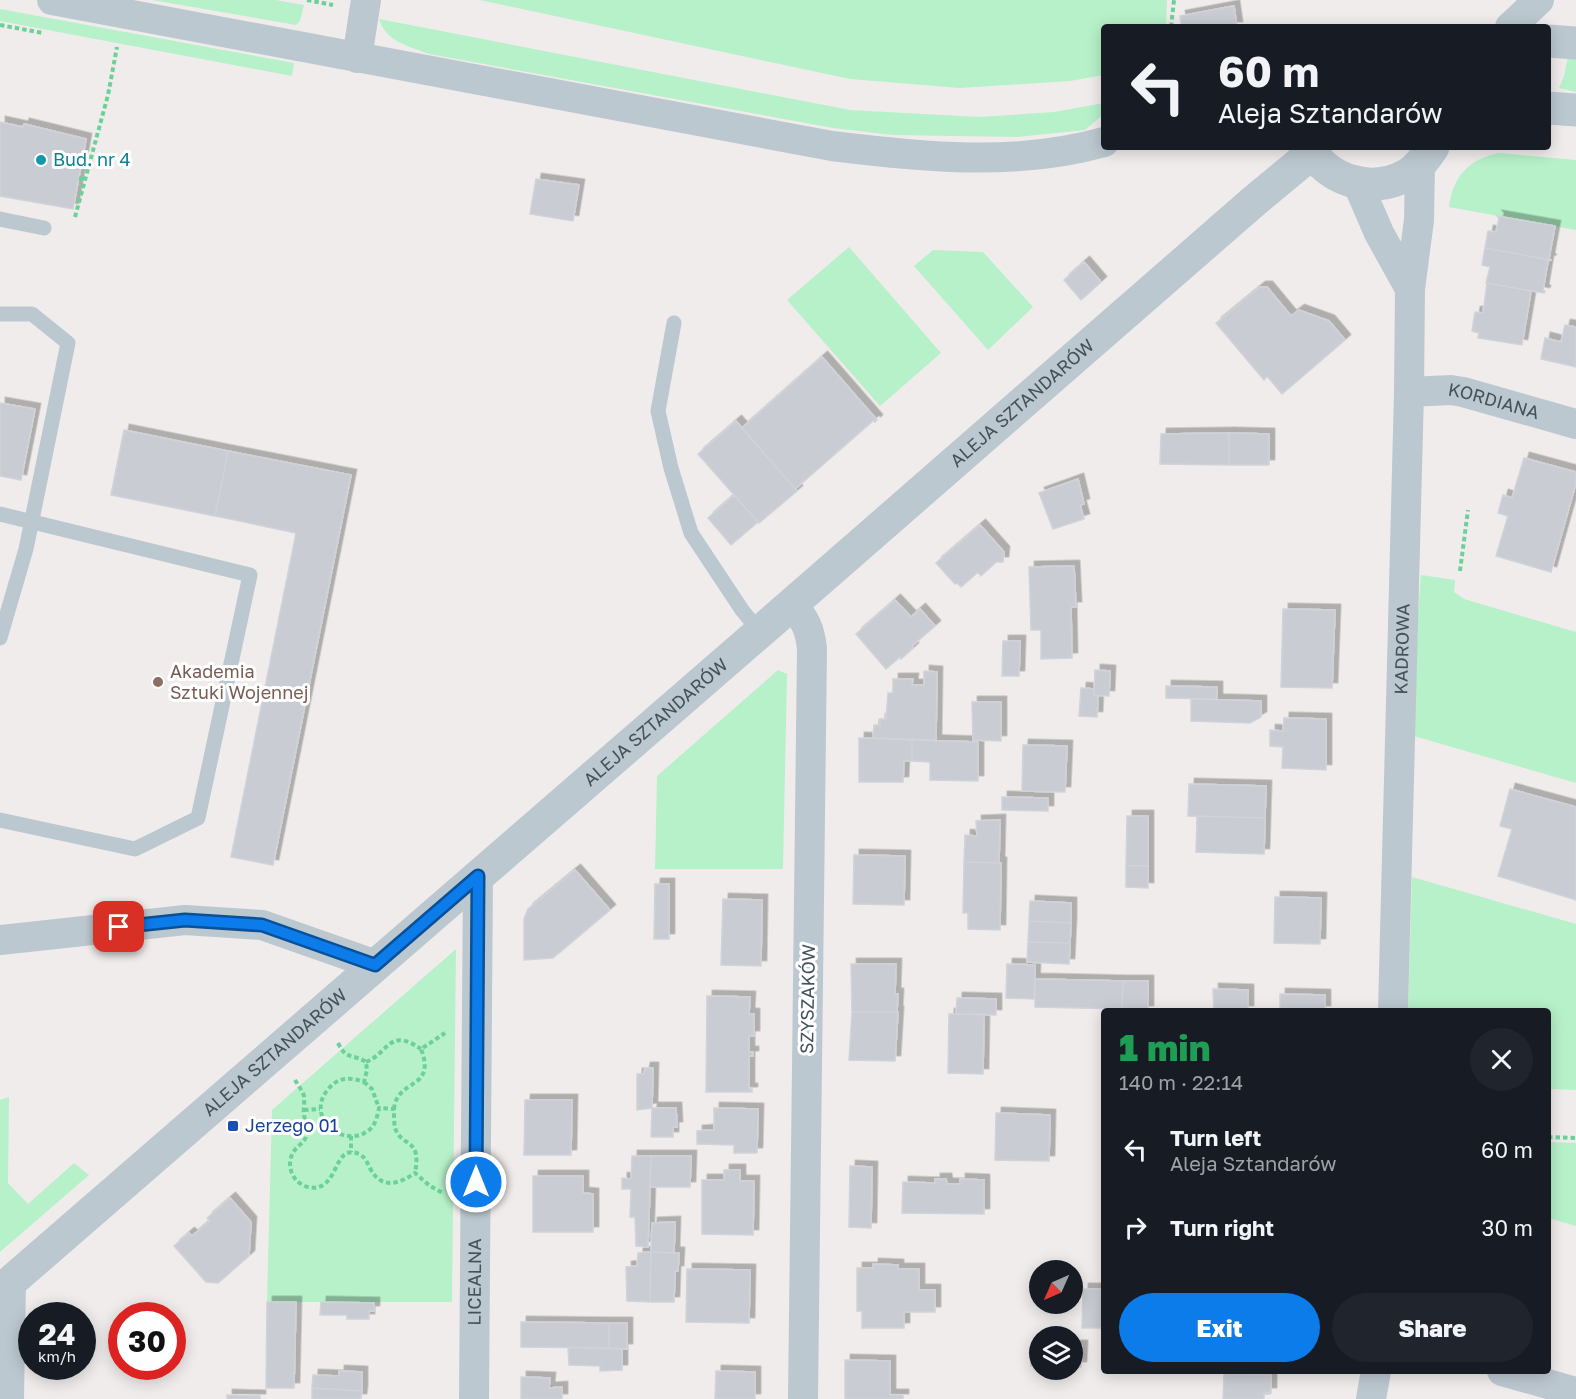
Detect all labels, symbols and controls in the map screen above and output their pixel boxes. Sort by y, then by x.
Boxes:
text: 60 m [1218,46,1319,96]
icon: left [1119,48,1197,126]
text: Aleja Sztandarów [1218,97,1443,129]
place label: Bud. nr 4 [53,148,131,170]
marker: Bud. nr 4 [34,153,48,167]
street label: ALEJA SZTANDARÓW [945,334,1098,471]
street label: KORDIANA [1446,378,1542,423]
street label: KADROWA [1389,603,1414,695]
street label: ALEJA SZTANDARÓW [578,653,732,790]
place label: Akademia Sztuki Wojennej [170,660,309,703]
marker: Akademia Sztuki Wojennej [151,675,165,689]
pin [93,901,144,952]
icon: arrive [102,910,135,943]
street label: SZYSZAKÓW [795,944,819,1054]
street label: ALEJA SZTANDARÓW [198,983,351,1120]
text: 1 min [1119,1026,1210,1069]
button: close [1470,1028,1533,1091]
text: 140 m · 22:14 [1119,1070,1243,1094]
place label: Jerzego 01 [245,1114,339,1136]
marker: Jerzego 01 [226,1119,240,1133]
text: Turn left [1170,1124,1261,1151]
icon: left [1119,1133,1152,1166]
text: 60 m [1481,1136,1533,1163]
position arrow [444,1150,508,1214]
text: Aleja Sztandarów [1170,1151,1336,1175]
icon: right [1119,1211,1152,1244]
text: Turn right [1170,1214,1274,1241]
text: 30 m [1482,1214,1533,1241]
street label: LICEALNA [463,1238,485,1326]
north arrow [1029,1260,1083,1314]
map controls [1029,1260,1083,1380]
button: Exit [1119,1293,1320,1362]
button: Share [1332,1293,1533,1362]
speed limit sign: 30 [108,1302,186,1380]
text: 24 [38,1316,76,1352]
button: layers [1029,1326,1083,1380]
text: km/h [38,1347,76,1365]

